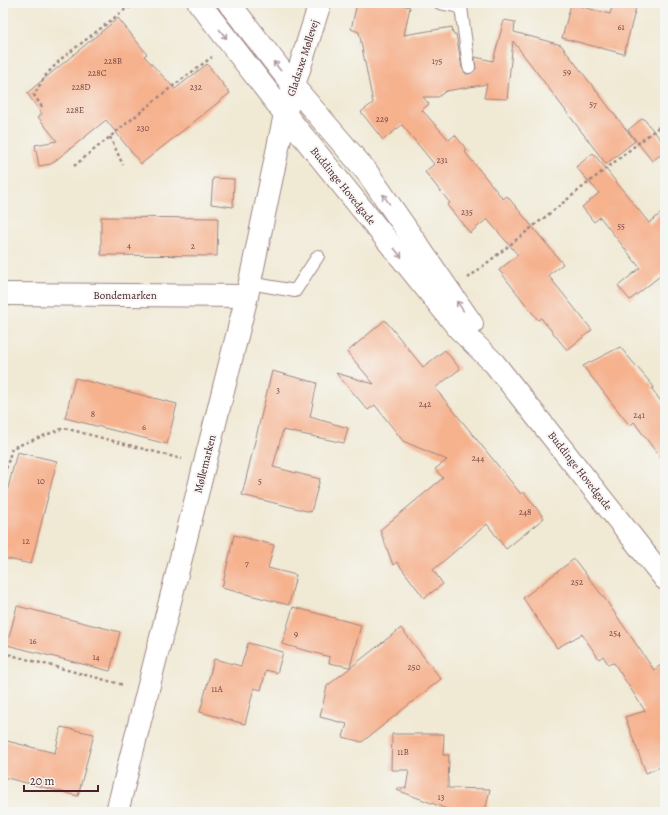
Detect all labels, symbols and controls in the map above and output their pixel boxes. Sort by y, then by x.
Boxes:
street label: Gladsaxe Møllevej [284,18,322,98]
house number: 61 [617,21,625,33]
one-way arrow [218,28,227,39]
house number: 228B [104,55,122,67]
house number: 175 [432,55,442,67]
one-way arrow [273,60,282,71]
house number: 59 [563,66,571,78]
house number: 228C [88,67,107,79]
house number: 228D [71,81,91,93]
house number: 232 [190,81,203,93]
house number: 57 [589,98,597,110]
house number: 228E [66,104,84,116]
house number: 229 [376,113,388,125]
house number: 230 [137,122,150,134]
street label: Buddinge Hovedgade [307,144,379,228]
house number: 231 [436,154,448,166]
one-way arrow [382,194,390,205]
house number: 235 [461,206,473,218]
house number: 55 [617,220,625,232]
house number: 4 [127,239,131,251]
house number: 2 [191,240,196,252]
one-way arrow [393,248,402,258]
street label: Bondemarken [93,288,157,303]
one-way arrow [456,301,464,312]
house number: 3 [276,384,280,396]
house number: 242 [419,398,432,410]
house number: 8 [91,408,95,420]
house number: 241 [633,409,645,421]
house number: 6 [142,421,146,433]
street label: Buddinge Hovedgade [544,428,616,514]
street label: Møllemarken [191,433,219,495]
house number: 244 [472,452,484,464]
house number: 10 [37,475,45,487]
house number: 5 [258,475,262,487]
house number: 248 [519,506,531,518]
house number: 12 [22,535,30,547]
house number: 7 [245,557,249,569]
house number: 252 [571,576,584,588]
house number: 254 [609,627,621,639]
house number: 9 [294,628,298,640]
house number: 16 [29,635,37,647]
house number: 14 [92,651,100,663]
house number: 250 [408,661,421,673]
house number: 11A [211,683,223,695]
house number: 11B [397,746,409,758]
scale bar [24,767,98,793]
text: 20 m [30,773,54,789]
house number: 13 [438,791,445,803]

